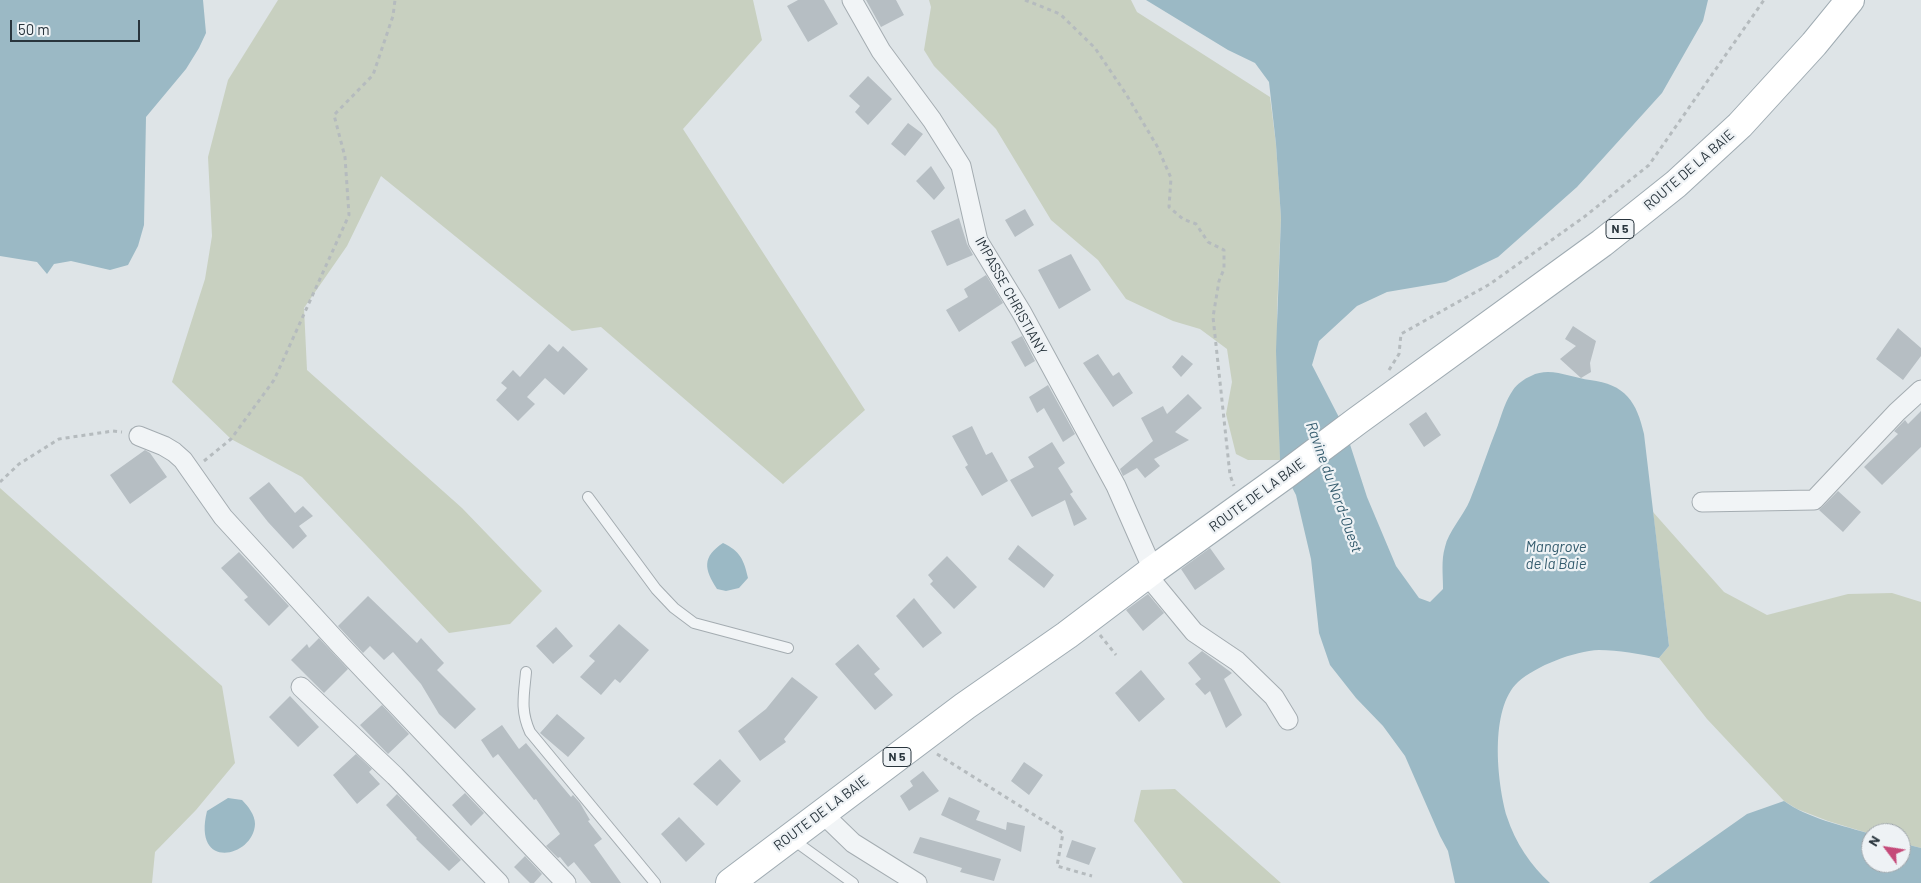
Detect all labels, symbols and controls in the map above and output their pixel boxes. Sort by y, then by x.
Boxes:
scale bar [12,10,142,42]
text: 50 m [18,20,50,38]
street label: ROUTE DE LA BAIE [1640,126,1738,214]
road number: N 5 [1606,220,1634,238]
street label: IMPASSE CHRISTIANY [972,234,1050,358]
water label: Ravine du Nord-Ouest [1302,419,1366,555]
street label: ROUTE DE LA BAIE [1206,455,1308,535]
water label: Mangrove de la Baie [1525,538,1587,573]
road number: N 5 [883,748,911,766]
street label: ROUTE DE LA BAIE [770,772,872,854]
north arrow [1861,823,1911,873]
text: N [1864,832,1883,849]

